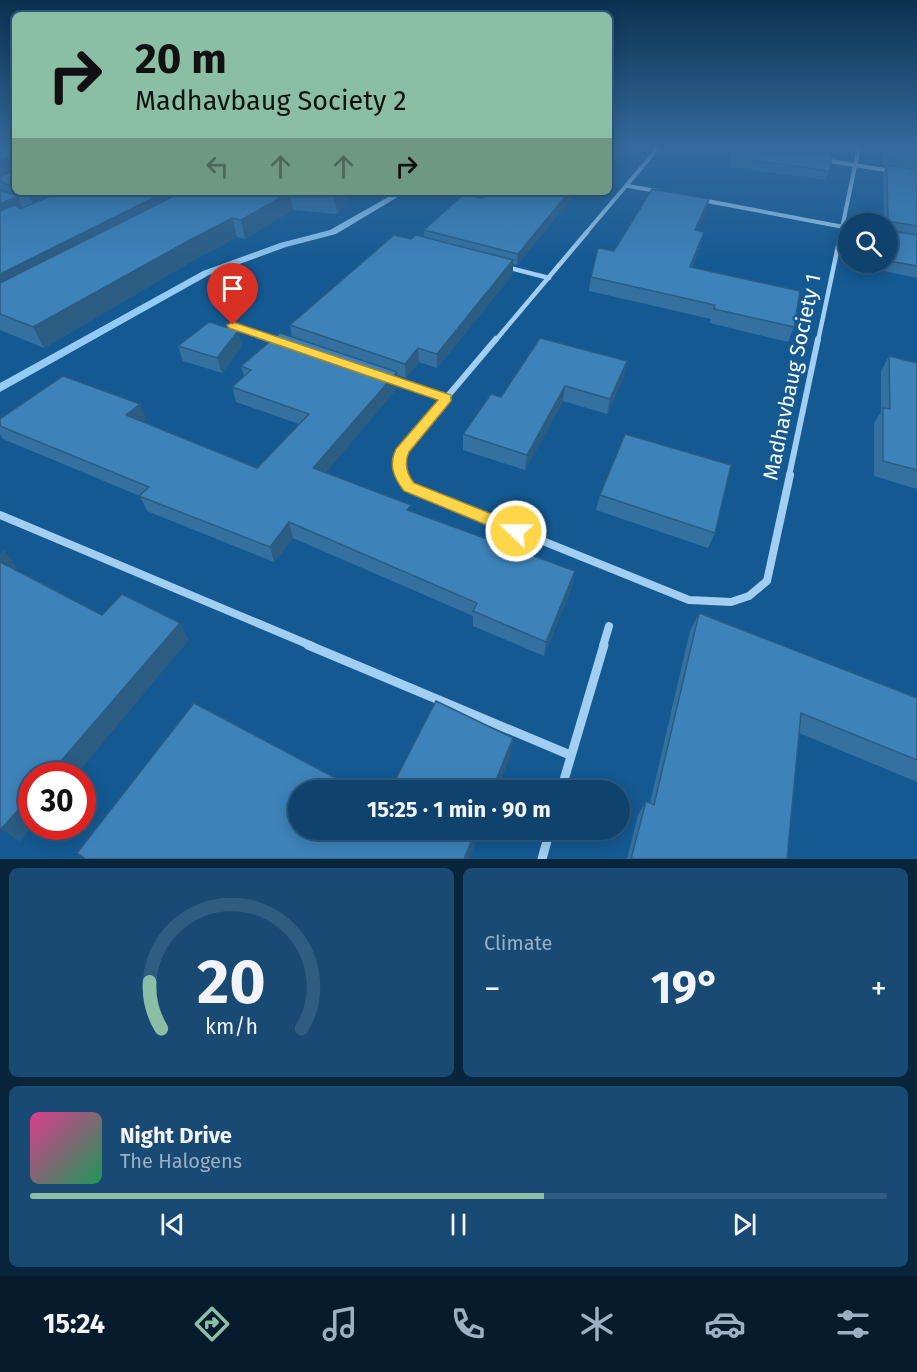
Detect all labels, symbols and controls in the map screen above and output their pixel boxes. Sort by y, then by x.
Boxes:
text: 20 m [135,34,227,84]
icon: right [36,36,114,114]
text: Madhavbaug Society 2 [135,85,407,117]
icon: left [201,150,234,183]
icon: ahead [264,150,297,183]
icon: ahead [327,150,360,183]
icon: right [390,150,423,183]
map controls [838,213,898,273]
button: search [838,213,898,273]
pin [207,263,258,325]
icon: arrive [216,272,249,305]
street label: Madhavbaug Society 1 [757,272,827,482]
position arrow [484,499,548,563]
speed limit sign: 30 [18,762,96,840]
text: 15:25 · 1 min · 90 m [367,796,551,823]
text: Climate [484,931,552,955]
text: 20 [197,945,266,1020]
text: 19° [651,961,720,1015]
text: − [484,969,501,1009]
text: + [871,969,887,1009]
text: km/h [205,1015,258,1041]
text: Night Drive [120,1122,232,1149]
text: The Halogens [120,1149,242,1173]
icon: previous [156,1208,189,1241]
icon: pause [442,1208,475,1241]
icon: next [728,1208,761,1241]
icon: directions [191,1303,233,1345]
icon: music [319,1303,361,1345]
icon: phone [447,1303,489,1345]
icon: climate [576,1303,618,1345]
icon: car [704,1303,746,1345]
icon: filters [832,1303,874,1345]
text: 15:24 [43,1308,105,1340]

